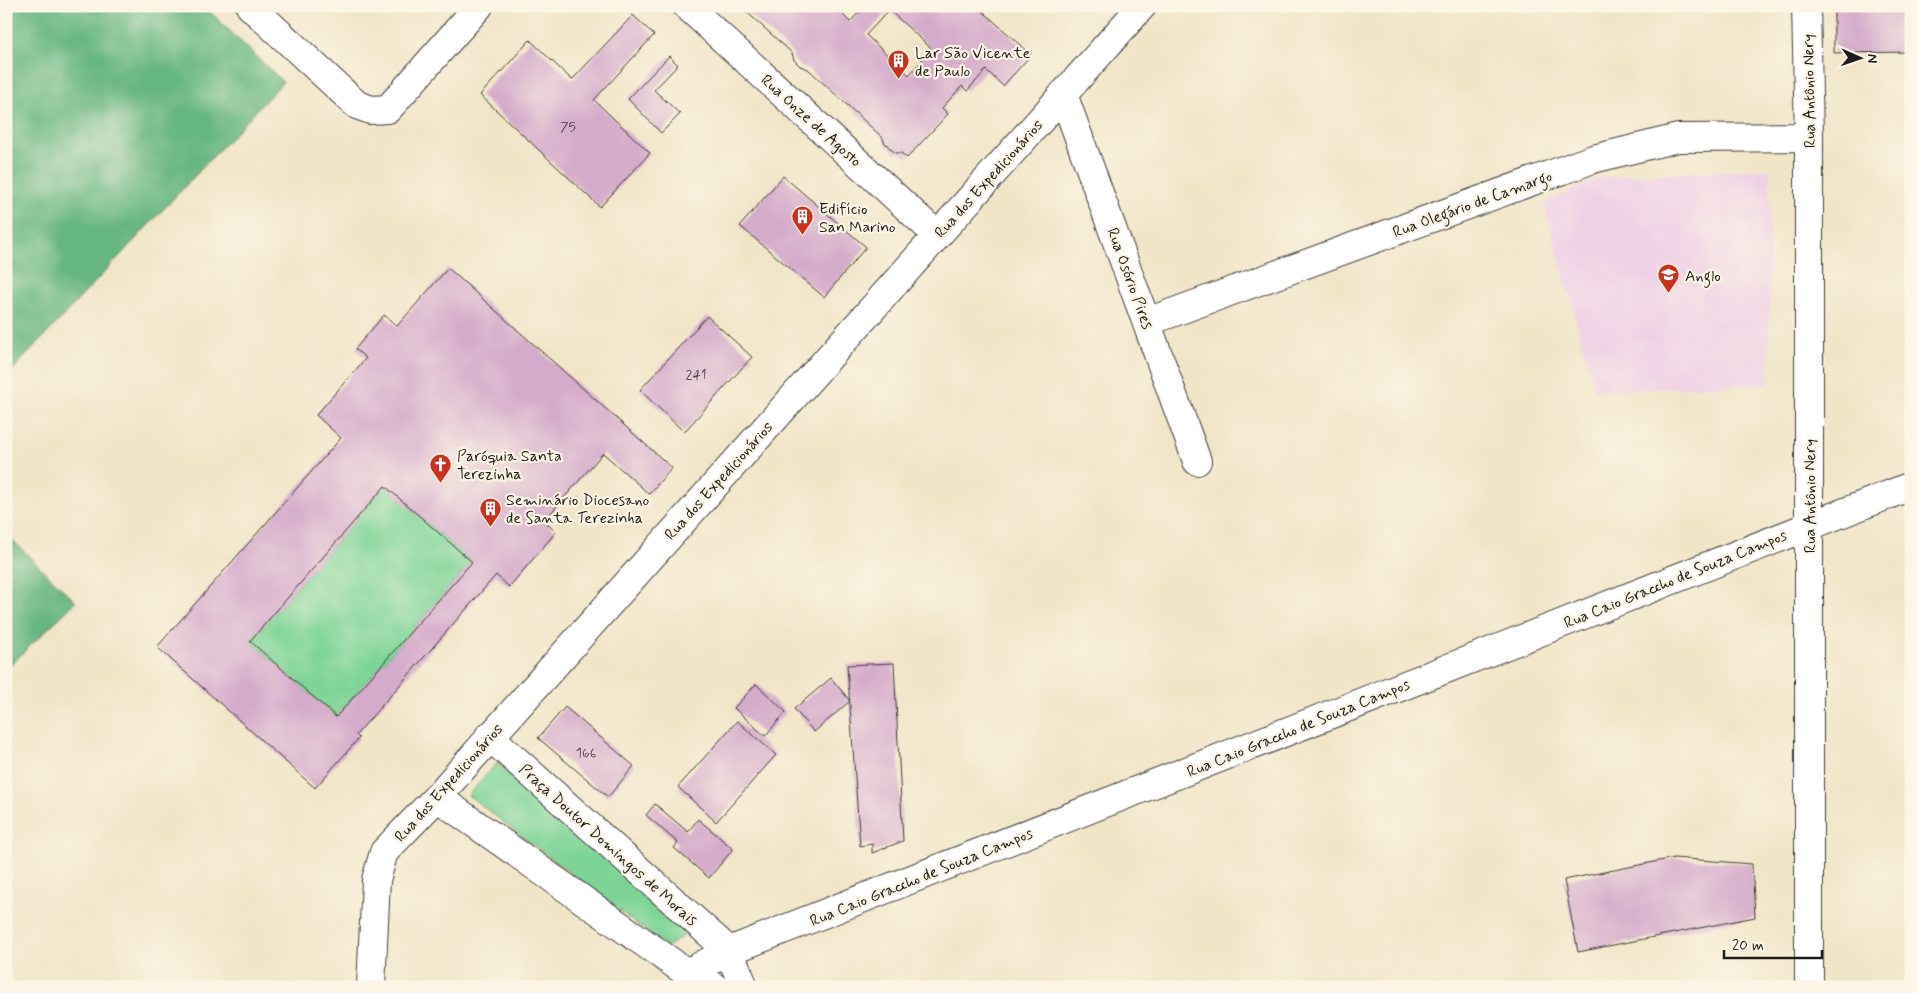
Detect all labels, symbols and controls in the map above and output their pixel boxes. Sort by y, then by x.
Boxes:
north arrow [1834,32,1884,82]
street label: Rua Antônio Nery [1798,34,1821,148]
place label: Lar São Vicente de Paulo [915,43,1030,82]
building icon: Lar São Vicente de Paulo [887,49,911,80]
text: N [1863,53,1881,63]
street label: Rua Onze de Agosto [756,70,866,172]
street label: Rua dos Expedicionários [930,115,1048,243]
house number: 75 [560,118,576,136]
street label: Rua Olegário de Camargo [1390,166,1555,244]
place label: Edifício San Marino [819,199,896,238]
building icon: Edifício San Marino [791,205,815,236]
street label: Rua Osório Pires [1102,225,1158,332]
school or university icon: Anglo [1657,263,1681,294]
place label: Anglo [1685,266,1721,288]
house number: 241 [686,366,706,384]
street label: Rua dos Expedicionários [660,417,778,545]
street label: Rua Antônio Nery [1800,439,1821,553]
place label: Paróquia Santa Terezinha [457,446,562,485]
church icon: Paróquia Santa Terezinha [429,452,453,483]
place label: Seminário Diocesano de Santa Terezinha [506,490,650,529]
building icon: Seminário Diocesano de Santa Terezinha [478,496,502,527]
street label: Rua Caio Graccho de Souza Campos [1561,525,1790,634]
street label: Rua Caio Graccho de Souza Campos [1184,674,1413,783]
street label: Rua dos Expedicionários [390,719,508,847]
house number: 166 [576,744,596,762]
street label: Praça Doutor Domingos de Morais [514,759,702,931]
street label: Rua Caio Graccho de Souza Campos [807,823,1036,932]
scale bar [1724,928,1822,960]
text: 20 m [1732,936,1764,956]

